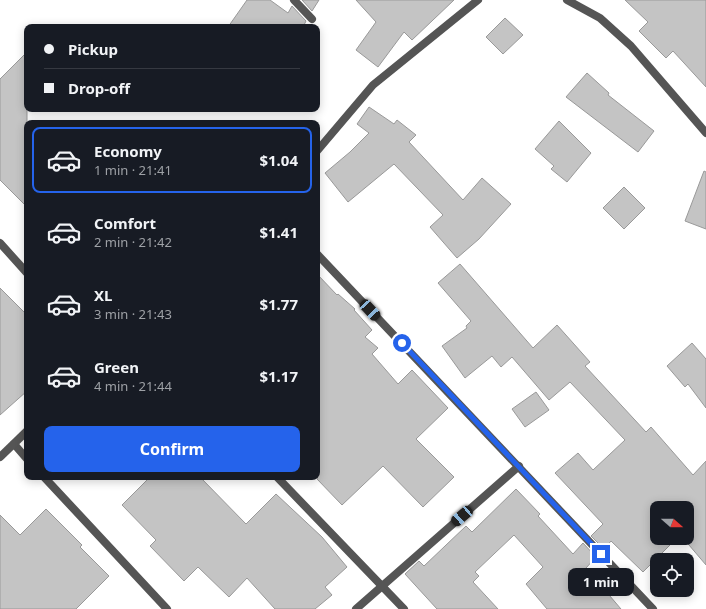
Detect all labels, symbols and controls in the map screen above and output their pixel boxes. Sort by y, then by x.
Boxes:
text: Pickup [68,39,118,59]
text: Drop-off [68,78,130,98]
text: Economy [94,141,162,161]
icon: car [46,142,82,178]
text: $1.04 [259,150,298,170]
text: 1 min · 21:41 [94,161,172,179]
text: Comfort [94,213,156,233]
icon: car [46,214,82,250]
text: $1.41 [259,222,298,242]
text: 2 min · 21:42 [94,233,172,251]
text: XL [94,285,112,305]
icon: car [46,286,82,322]
text: $1.77 [259,294,298,314]
car [357,297,383,323]
text: 3 min · 21:43 [94,305,172,323]
route start [393,334,411,352]
text: Green [94,357,139,377]
icon: car [46,358,82,394]
text: $1.17 [259,366,298,386]
text: 4 min · 21:44 [94,377,172,395]
button: Confirm [44,426,300,472]
north arrow [650,501,694,545]
map controls [650,501,694,597]
car [449,504,475,528]
route end [592,545,610,563]
button: locate [650,553,694,597]
callout: 1 min [568,568,634,596]
text: 1 min [583,573,619,591]

